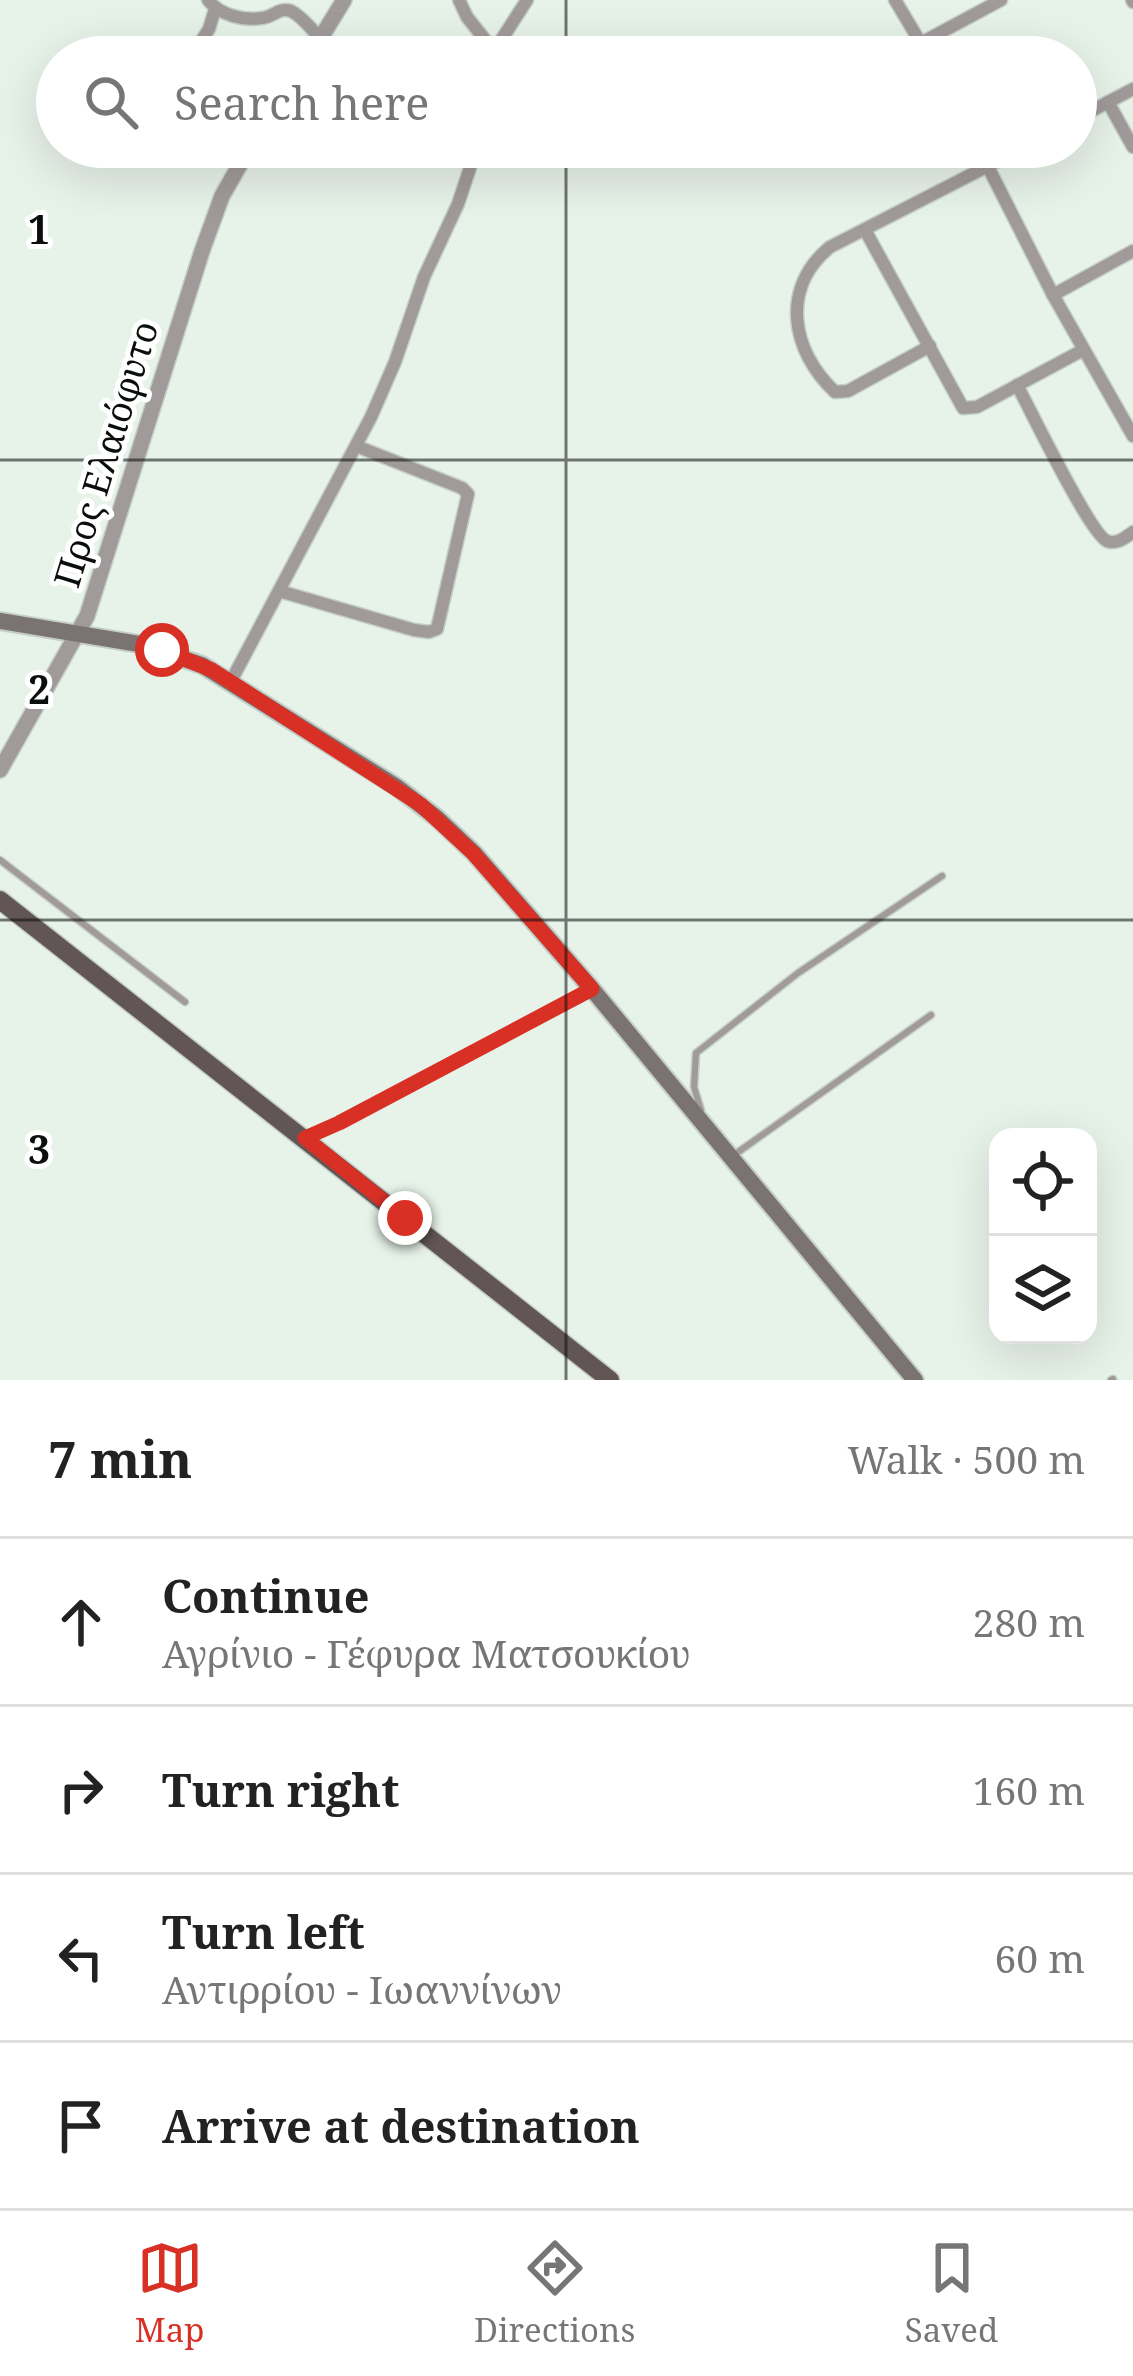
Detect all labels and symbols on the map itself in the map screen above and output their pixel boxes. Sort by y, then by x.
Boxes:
text: 1 [28,202,50,255]
street label: Προς Ελαιόφυτο [42,315,169,593]
route start [135,623,189,677]
text: 2 [28,662,50,715]
text: 3 [28,1122,50,1175]
route end [378,1191,432,1245]

